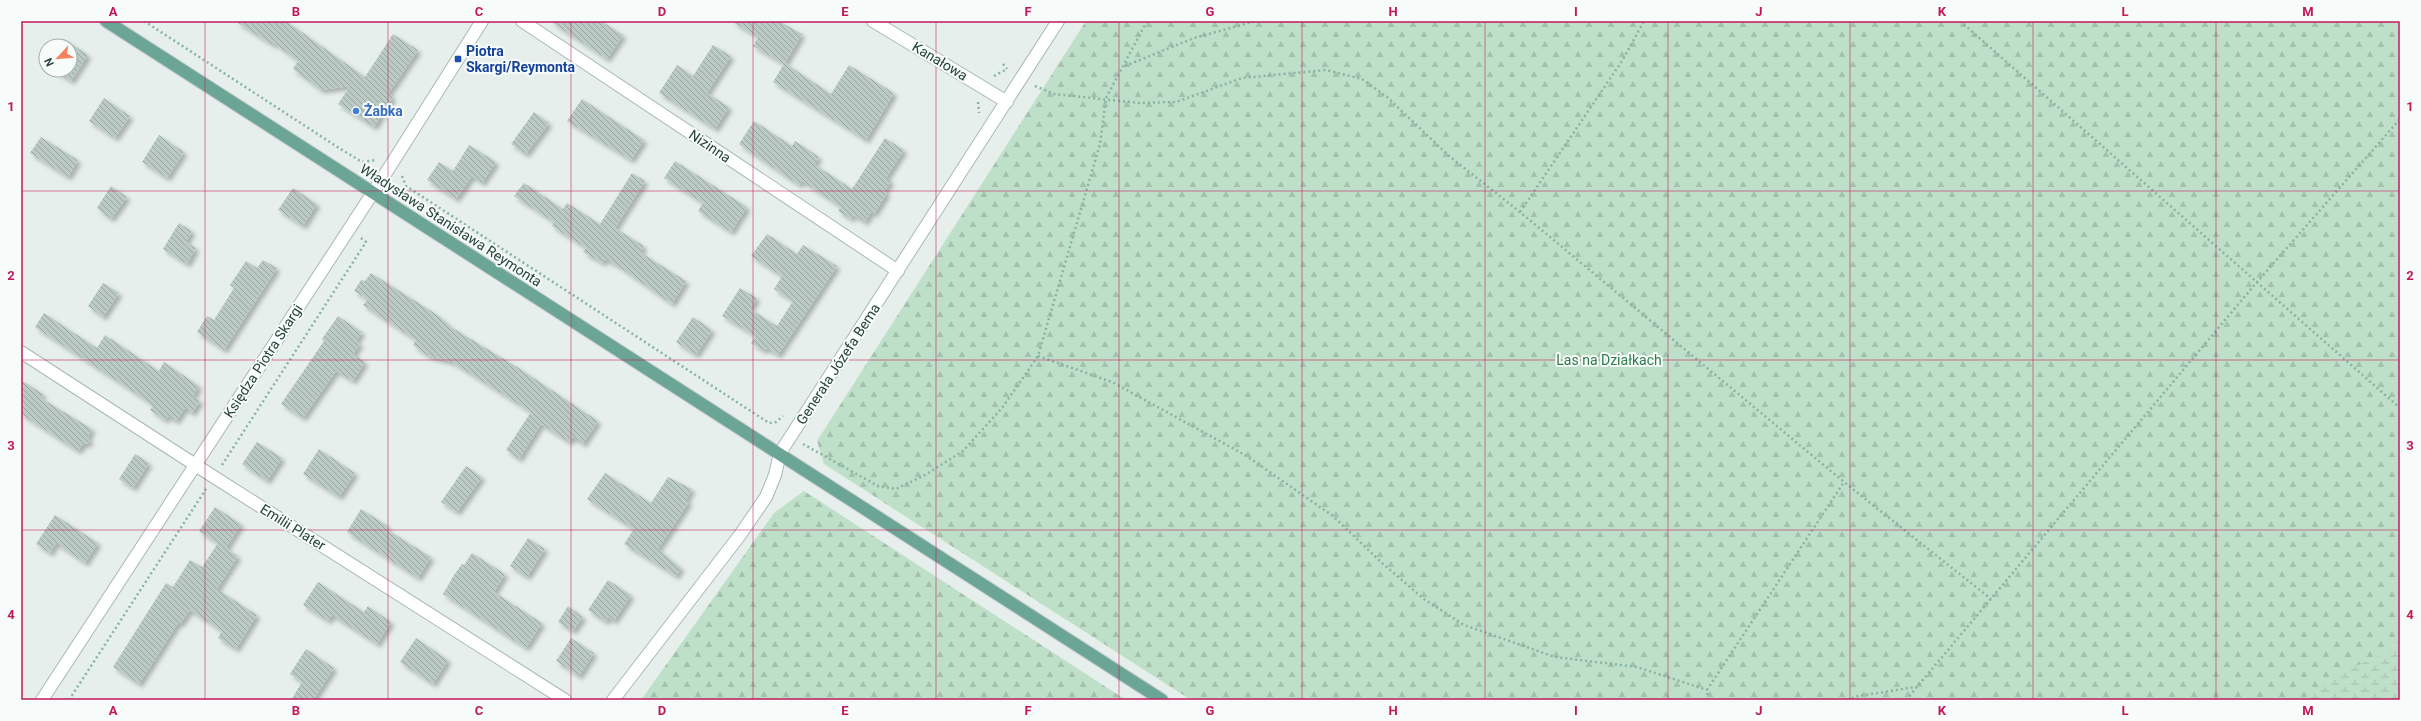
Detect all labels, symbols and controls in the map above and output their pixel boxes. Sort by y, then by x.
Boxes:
text: A [109,4,118,19]
text: B [292,4,300,19]
text: C [475,4,484,19]
text: D [658,4,666,19]
text: E [841,4,849,19]
text: F [1024,4,1032,19]
text: G [1206,4,1215,19]
text: H [1388,4,1398,19]
text: I [1574,4,1578,19]
text: J [1755,4,1763,19]
text: K [1938,4,1947,19]
text: L [2121,4,2129,19]
text: M [2302,4,2314,19]
north arrow [38,38,78,78]
street label: Kanałowa [909,38,971,84]
place label: Piotra Skargi/Reymonta [466,43,576,75]
marker: Piotra Skargi/Reymonta [453,54,463,64]
text: N [42,56,57,69]
text: 1 [7,99,15,114]
text: 1 [2406,99,2414,114]
place label: Żabka [364,103,403,119]
marker: Żabka [351,106,361,116]
street label: Nizinna [686,126,734,166]
street label: Władysława Stanisława Reymonta [357,160,545,290]
text: 2 [7,268,15,283]
text: 2 [2406,268,2414,283]
street label: Księdza Piotra Skargi [220,301,306,421]
street label: Generała Józefa Bema [793,301,883,427]
park label: Las na Działkach [1556,352,1662,368]
text: 3 [7,438,15,453]
text: 3 [2406,438,2414,453]
street label: Emilii Plater [257,501,329,554]
text: 4 [7,607,15,622]
text: 4 [2406,607,2414,622]
text: A [109,703,118,718]
text: B [292,703,300,718]
text: C [475,703,484,718]
text: D [658,703,666,718]
text: E [841,703,849,718]
text: F [1024,703,1032,718]
text: G [1206,703,1215,718]
text: H [1388,703,1398,718]
text: I [1574,703,1578,718]
text: J [1755,703,1763,718]
text: K [1938,703,1947,718]
text: L [2121,703,2129,718]
text: M [2302,703,2314,718]

